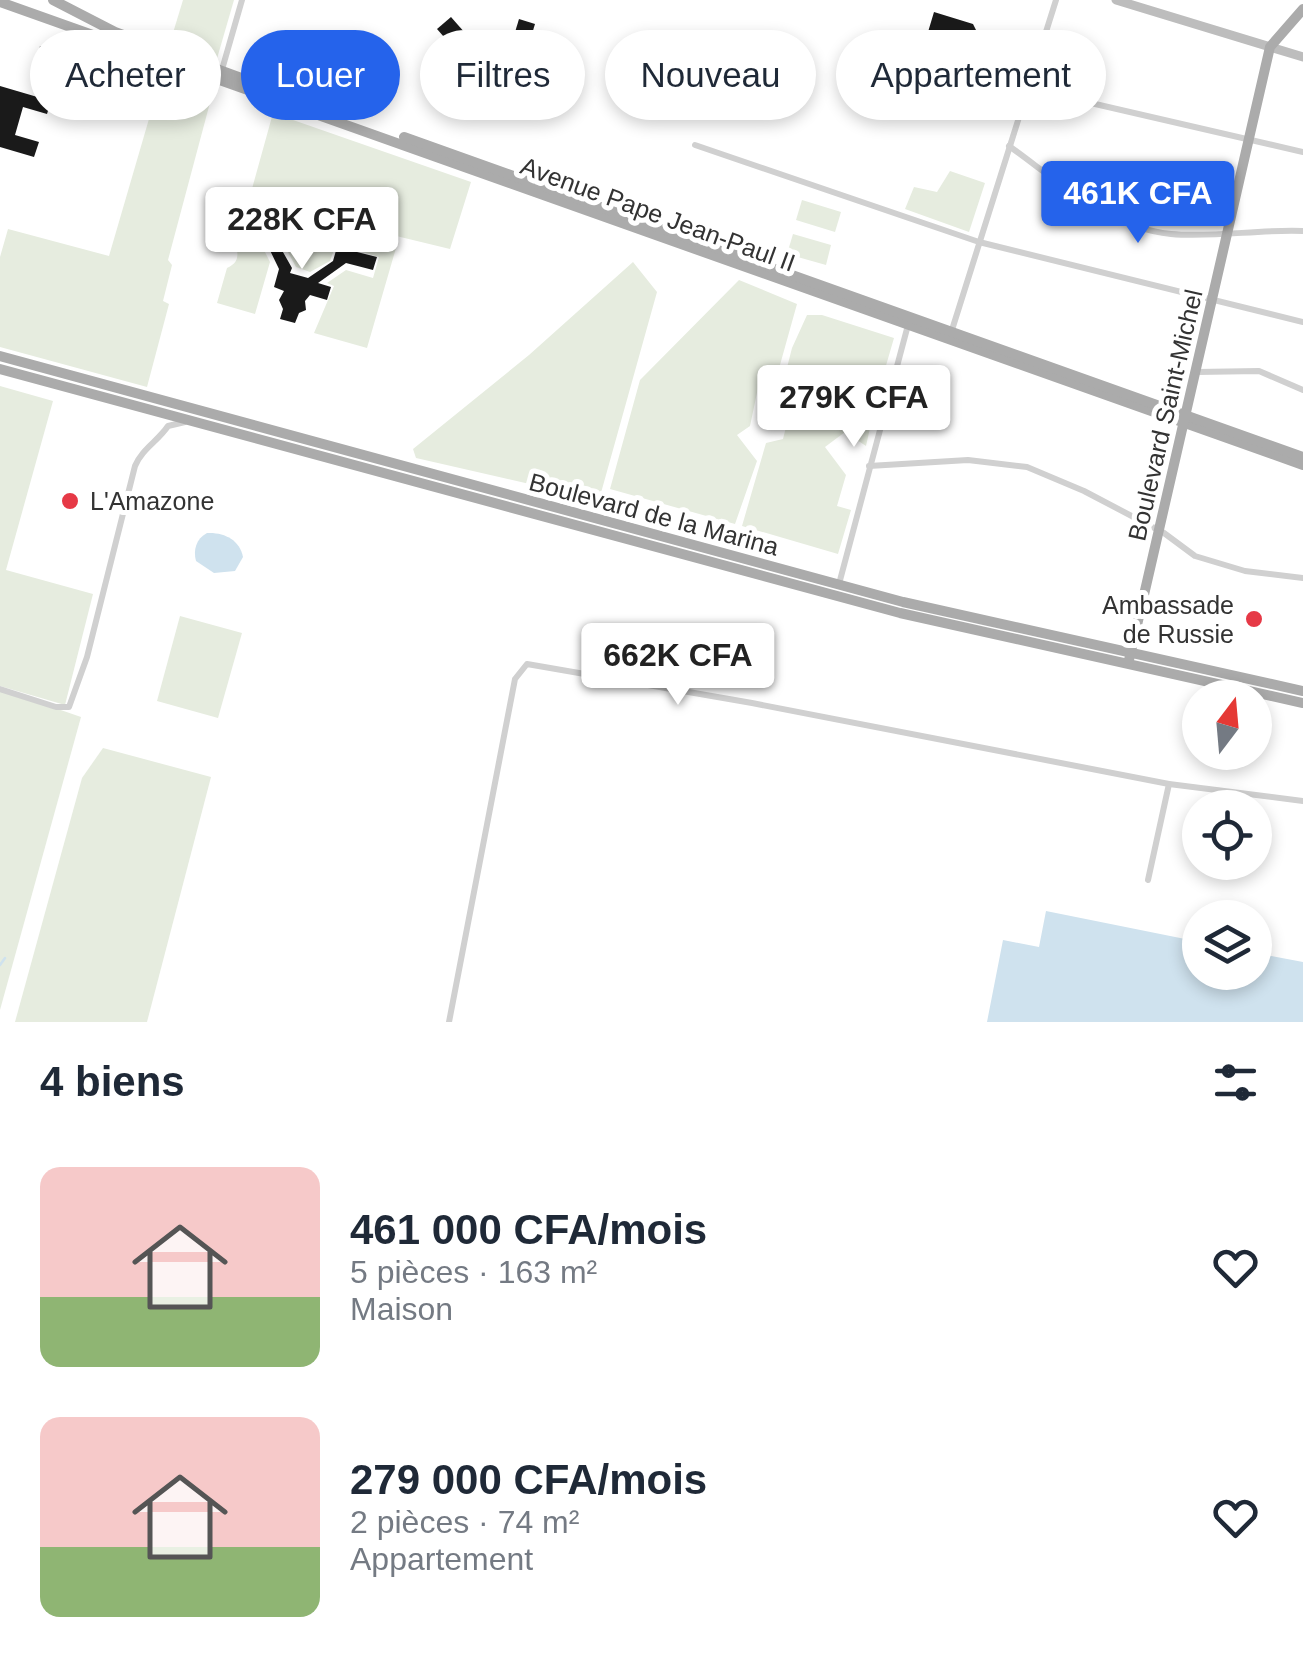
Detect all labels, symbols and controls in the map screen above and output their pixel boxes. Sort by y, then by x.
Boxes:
chip: Acheter [30,30,221,120]
chip: Louer [241,30,400,120]
chip: Filtres [420,30,585,120]
chip: Nouveau [605,30,816,120]
chip: Appartement [836,30,1106,120]
street label: Avenue Pape Jean-Paul II [517,151,799,277]
pin: 461K CFA [1035,161,1241,246]
text: 461K CFA [1063,175,1213,211]
pin: 228K CFA [199,187,405,272]
text: 228K CFA [227,201,377,237]
street label: Boulevard Saint-Michel [1122,287,1208,543]
pin: 279K CFA [751,365,957,450]
text: 279K CFA [779,379,929,415]
street label: Boulevard de la Marina [526,467,782,561]
place label: L'Amazone [90,487,214,515]
marker: L'Amazone [59,490,81,512]
place label: Ambassade de Russie [1102,591,1234,648]
marker: Ambassade de Russie [1243,608,1265,630]
pin: 662K CFA [575,623,781,708]
text: 662K CFA [603,637,753,673]
north arrow [1182,680,1272,770]
map controls [1182,680,1272,990]
button: locate [1182,790,1272,880]
button: layers [1182,900,1272,990]
icon: filters [1208,1055,1263,1110]
text: 4 biens [40,1058,185,1105]
text: 461 000 CFA/mois [350,1206,707,1253]
icon: home [120,1207,240,1327]
icon: heart [1208,1240,1263,1295]
text: 5 pièces · 163 m² [350,1254,597,1290]
text: Maison [350,1291,453,1327]
text: 279 000 CFA/mois [350,1456,707,1503]
icon: home [120,1457,240,1577]
icon: heart [1208,1490,1263,1545]
text: 2 pièces · 74 m² [350,1504,579,1540]
text: Appartement [350,1541,533,1577]

